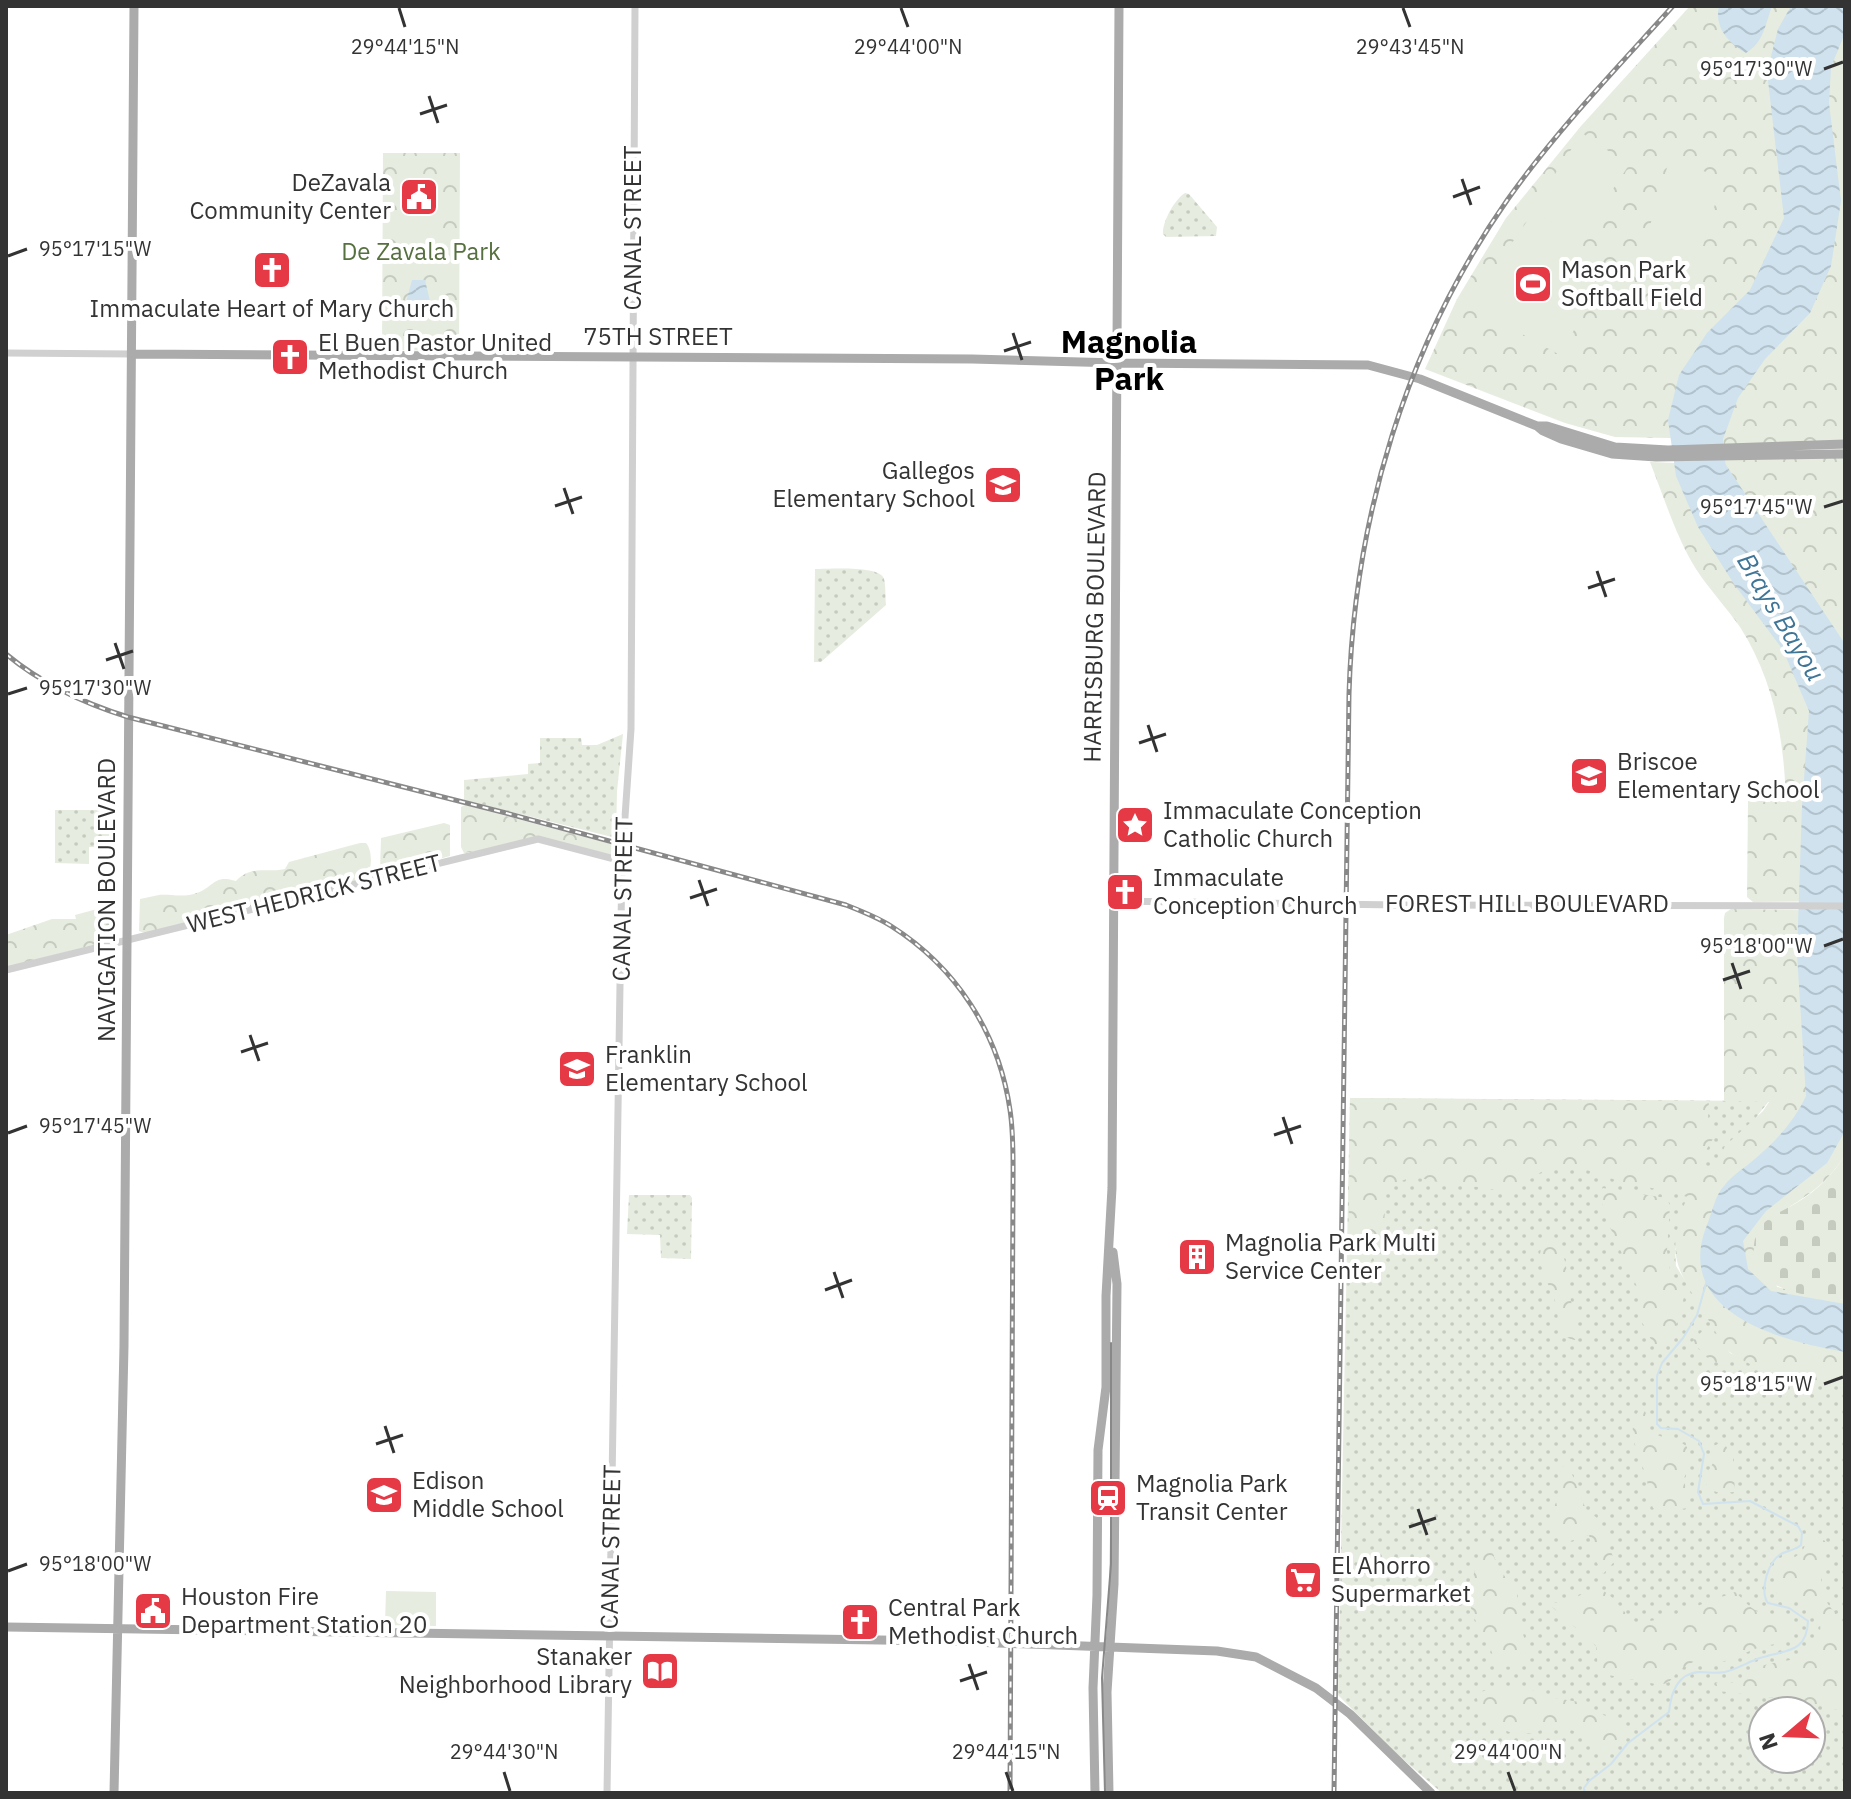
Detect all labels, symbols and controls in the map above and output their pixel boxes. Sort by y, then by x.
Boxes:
text: 29°44'15"N [351,33,459,60]
text: 29°44'00"N [854,33,962,60]
text: 29°43'45"N [1356,33,1464,60]
text: 95°17'30"W [1700,55,1813,82]
street label: CANAL STREET [616,145,648,310]
place label: DeZavala Community Center [189,166,391,226]
public building icon: DeZavala Community Center [398,176,440,218]
text: 95°17'15"W [39,235,152,262]
park label: De Zavala Park [341,235,501,267]
church icon: Immaculate Heart of Mary Church [251,249,293,291]
place label: Mason Park Softball Field [1561,253,1703,313]
sports icon: Mason Park Softball Field [1512,263,1554,305]
place label: Immaculate Heart of Mary Church [90,292,454,324]
street label: 75TH STREET [583,320,733,352]
district label: Magnolia Park [1061,320,1197,399]
place label: El Buen Pastor United Methodist Church [318,326,552,386]
church icon: El Buen Pastor United Methodist Church [269,336,311,378]
place label: Gallegos Elementary School [773,454,975,514]
school or university icon: Gallegos Elementary School [982,464,1024,506]
street label: HARRISBURG BOULEVARD [1075,471,1113,763]
text: 95°17'45"W [1700,493,1813,520]
water label: Brays Bayou [1730,546,1834,687]
text: 95°17'30"W [39,674,152,701]
place label: Briscoe Elementary School [1617,745,1819,805]
school or university icon: Briscoe Elementary School [1568,755,1610,797]
street label: NAVIGATION BOULEVARD [90,758,122,1042]
place label: Immaculate Conception Catholic Church [1163,794,1422,854]
place icon: Immaculate Conception Catholic Church [1114,804,1156,846]
street label: CANAL STREET [605,816,639,982]
street label: WEST HEDRICK STREET [183,846,444,940]
place label: Immaculate Conception Church [1153,861,1358,921]
church icon: Immaculate Conception Church [1104,871,1146,913]
street label: FOREST HILL BOULEVARD [1385,887,1669,919]
text: 95°18'00"W [1700,932,1813,959]
place label: Franklin Elementary School [605,1038,807,1098]
school or university icon: Franklin Elementary School [556,1048,598,1090]
text: 95°17'45"W [39,1112,152,1139]
place label: Magnolia Park Multi Service Center [1225,1226,1436,1286]
building icon: Magnolia Park Multi Service Center [1176,1236,1218,1278]
text: 95°18'15"W [1700,1370,1813,1397]
place label: Edison Middle School [412,1464,564,1524]
street label: CANAL STREET [593,1464,627,1630]
place label: Magnolia Park Transit Center [1136,1467,1288,1527]
school or university icon: Edison Middle School [363,1474,405,1516]
station icon: Magnolia Park Transit Center [1087,1477,1129,1519]
place label: El Ahorro Supermarket [1331,1549,1471,1609]
text: 95°18'00"W [39,1550,152,1577]
supermarket icon: El Ahorro Supermarket [1282,1559,1324,1601]
place label: Houston Fire Department Station 20 [181,1580,427,1640]
public building icon: Houston Fire Department Station 20 [132,1590,174,1632]
place label: Central Park Methodist Church [888,1591,1078,1651]
church icon: Central Park Methodist Church [839,1601,881,1643]
place label: Stanaker Neighborhood Library [399,1640,632,1700]
library icon: Stanaker Neighborhood Library [639,1650,681,1692]
north arrow [1747,1695,1827,1775]
text: N [1751,1729,1784,1754]
text: 29°44'30"N [450,1738,558,1765]
text: 29°44'15"N [952,1738,1060,1765]
text: 29°44'00"N [1454,1738,1562,1765]

